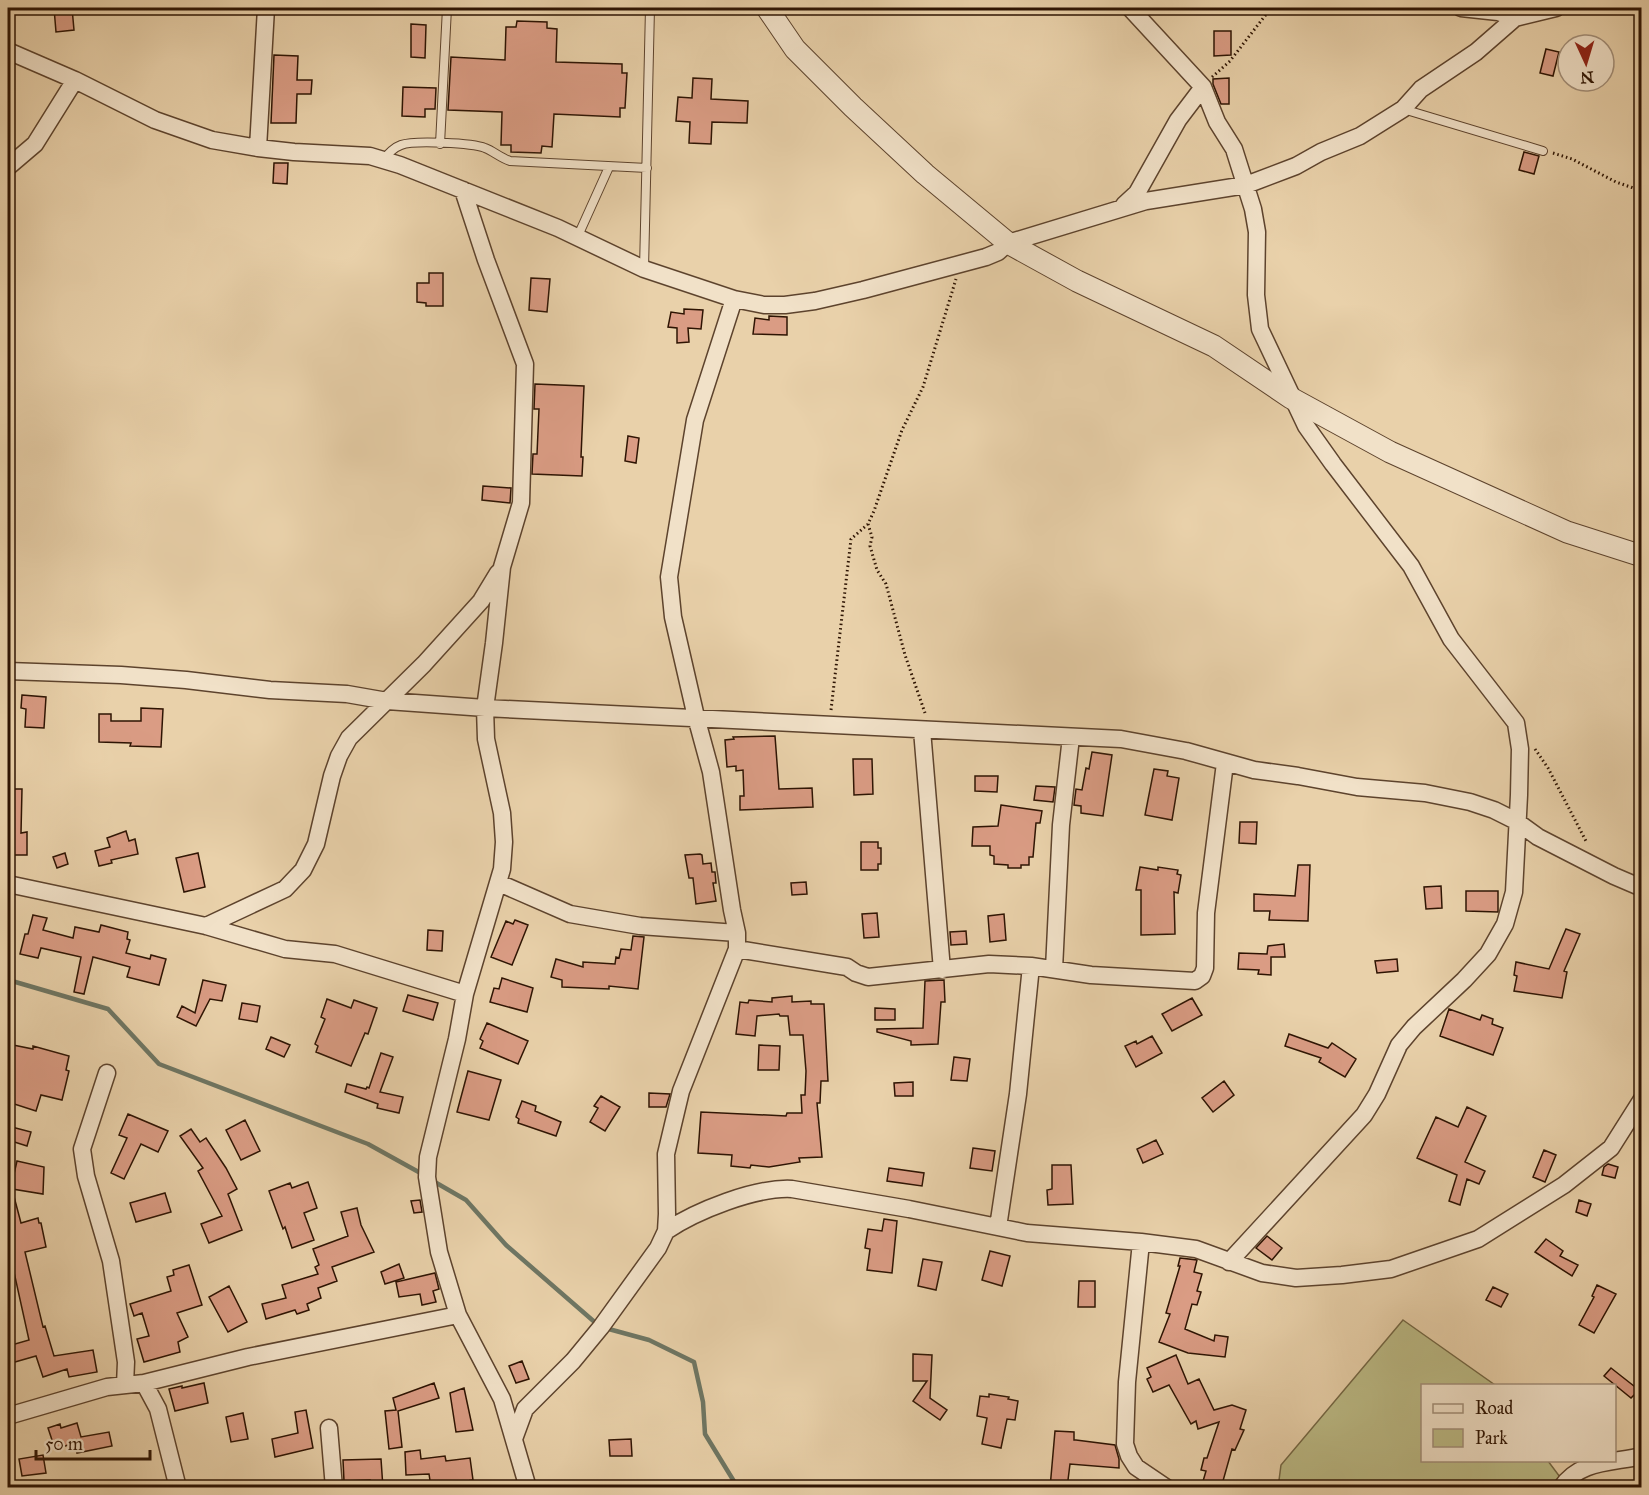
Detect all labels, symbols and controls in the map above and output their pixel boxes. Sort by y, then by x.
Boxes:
north arrow [1556,33,1616,93]
text: N [1579,68,1594,87]
legend [1421,1384,1616,1462]
text: Road [1475,1397,1513,1419]
scale bar [36,1423,150,1461]
text: Park [1475,1427,1508,1449]
text: 50 m [45,1433,83,1455]

